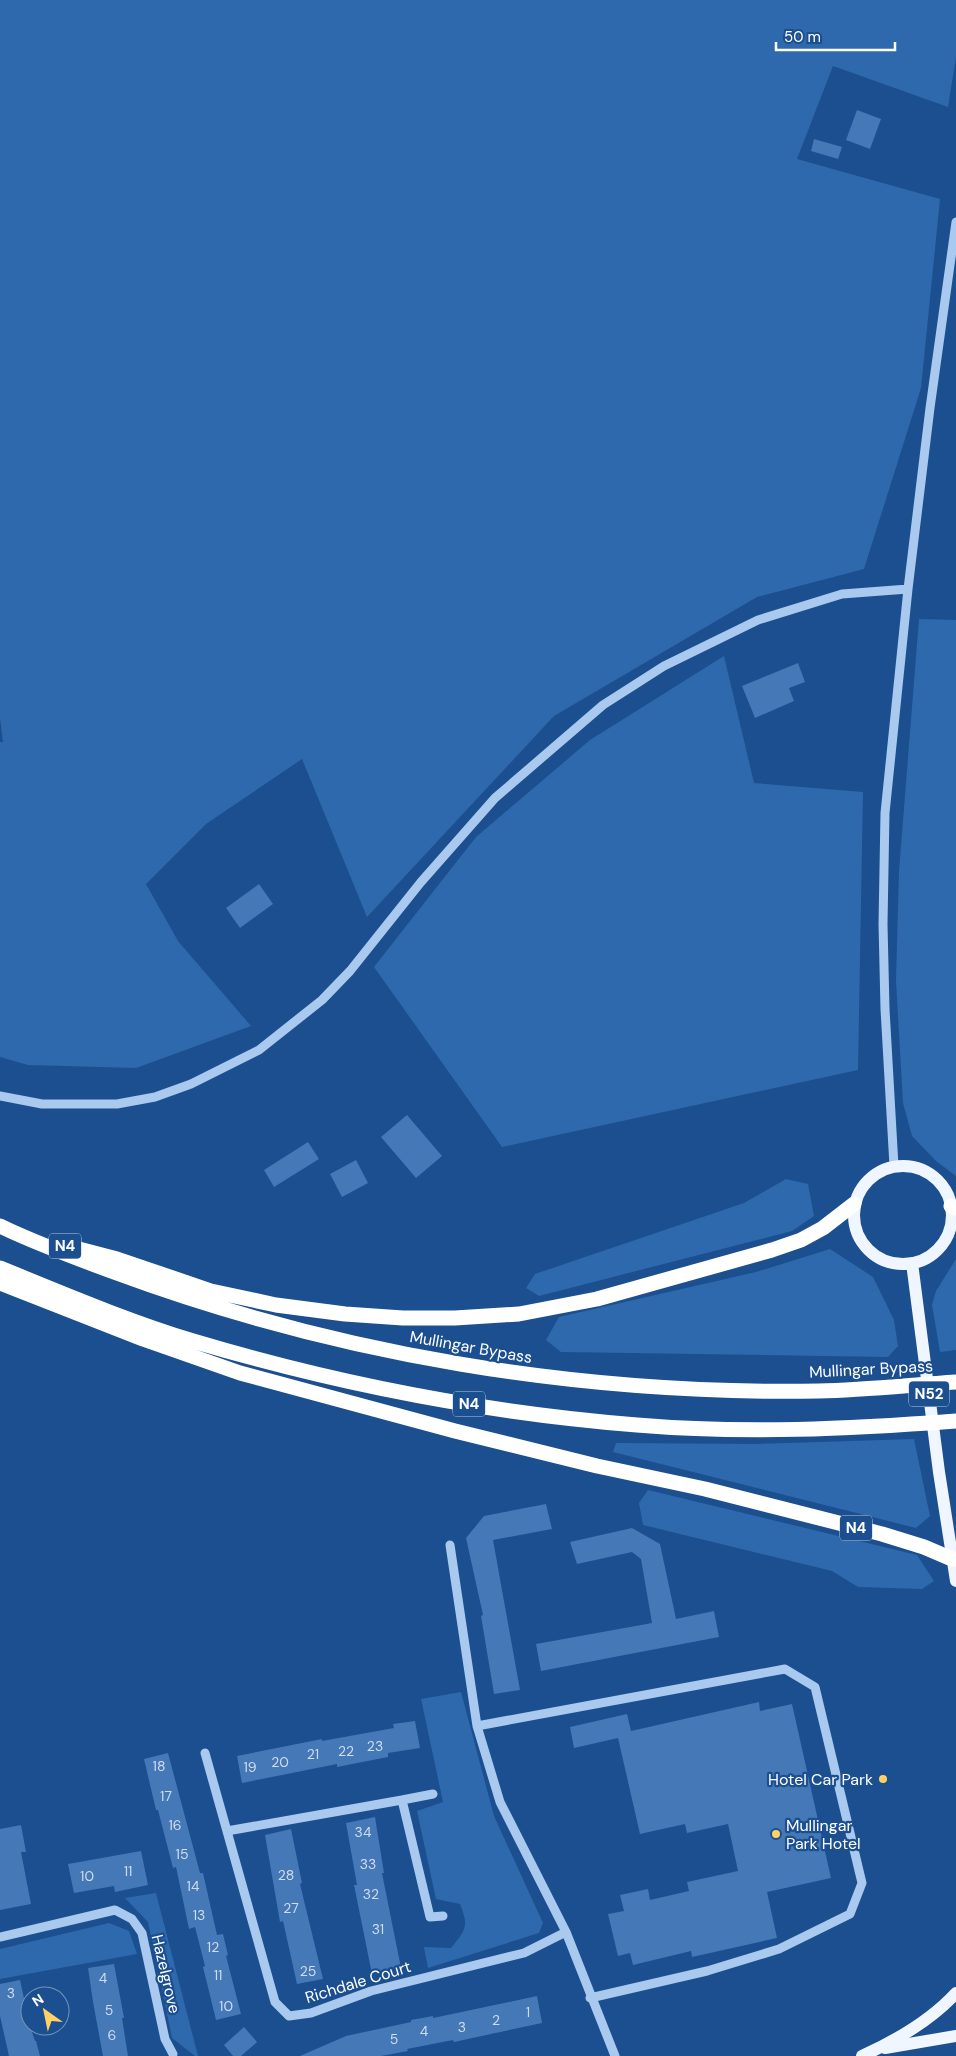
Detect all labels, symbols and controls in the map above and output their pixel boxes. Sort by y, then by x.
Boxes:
scale bar [776,20,895,52]
text: 50 m [784,27,821,47]
road number: N4 [49,1234,81,1258]
street label: Mullingar Bypass [408,1326,534,1368]
street label: Mullingar Bypass [809,1355,933,1383]
road number: N52 [909,1382,949,1406]
road number: N4 [453,1392,485,1416]
road number: N4 [840,1516,872,1540]
house number: 23 [367,1737,383,1755]
house number: 22 [338,1742,354,1760]
house number: 21 [307,1745,319,1763]
house number: 20 [271,1753,289,1771]
house number: 18 [153,1757,165,1775]
house number: 19 [243,1758,257,1776]
place label: Hotel Car Park [768,1769,873,1790]
marker: Hotel Car Park [877,1773,889,1785]
house number: 17 [160,1787,172,1805]
place label: Mullingar Park Hotel [786,1815,861,1854]
house number: 16 [168,1816,182,1834]
house number: 34 [355,1823,372,1841]
marker: Mullingar Park Hotel [770,1828,782,1840]
house number: 15 [176,1845,188,1863]
house number: 33 [360,1855,376,1873]
house number: 11 [124,1862,132,1880]
house number: 28 [278,1866,294,1884]
house number: 10 [80,1867,94,1885]
house number: 14 [187,1877,200,1895]
house number: 32 [363,1885,379,1903]
house number: 27 [283,1899,299,1917]
house number: 13 [193,1906,205,1924]
house number: 31 [372,1920,384,1938]
street label: Hazelgrove [147,1932,185,2016]
house number: 12 [207,1938,219,1956]
street label: Richdale Court [302,1956,414,2008]
house number: 25 [300,1962,316,1980]
house number: 11 [214,1966,222,1984]
house number: 4 [99,1969,108,1987]
house number: 3 [7,1984,15,2002]
north arrow [20,1986,70,2036]
text: N [29,1990,47,2010]
house number: 10 [219,1997,233,2015]
house number: 5 [105,2001,113,2019]
house number: 1 [526,2003,530,2021]
house number: 2 [492,2011,500,2029]
house number: 3 [458,2018,466,2036]
house number: 4 [420,2022,429,2040]
house number: 6 [108,2026,116,2044]
house number: 5 [390,2030,398,2048]

